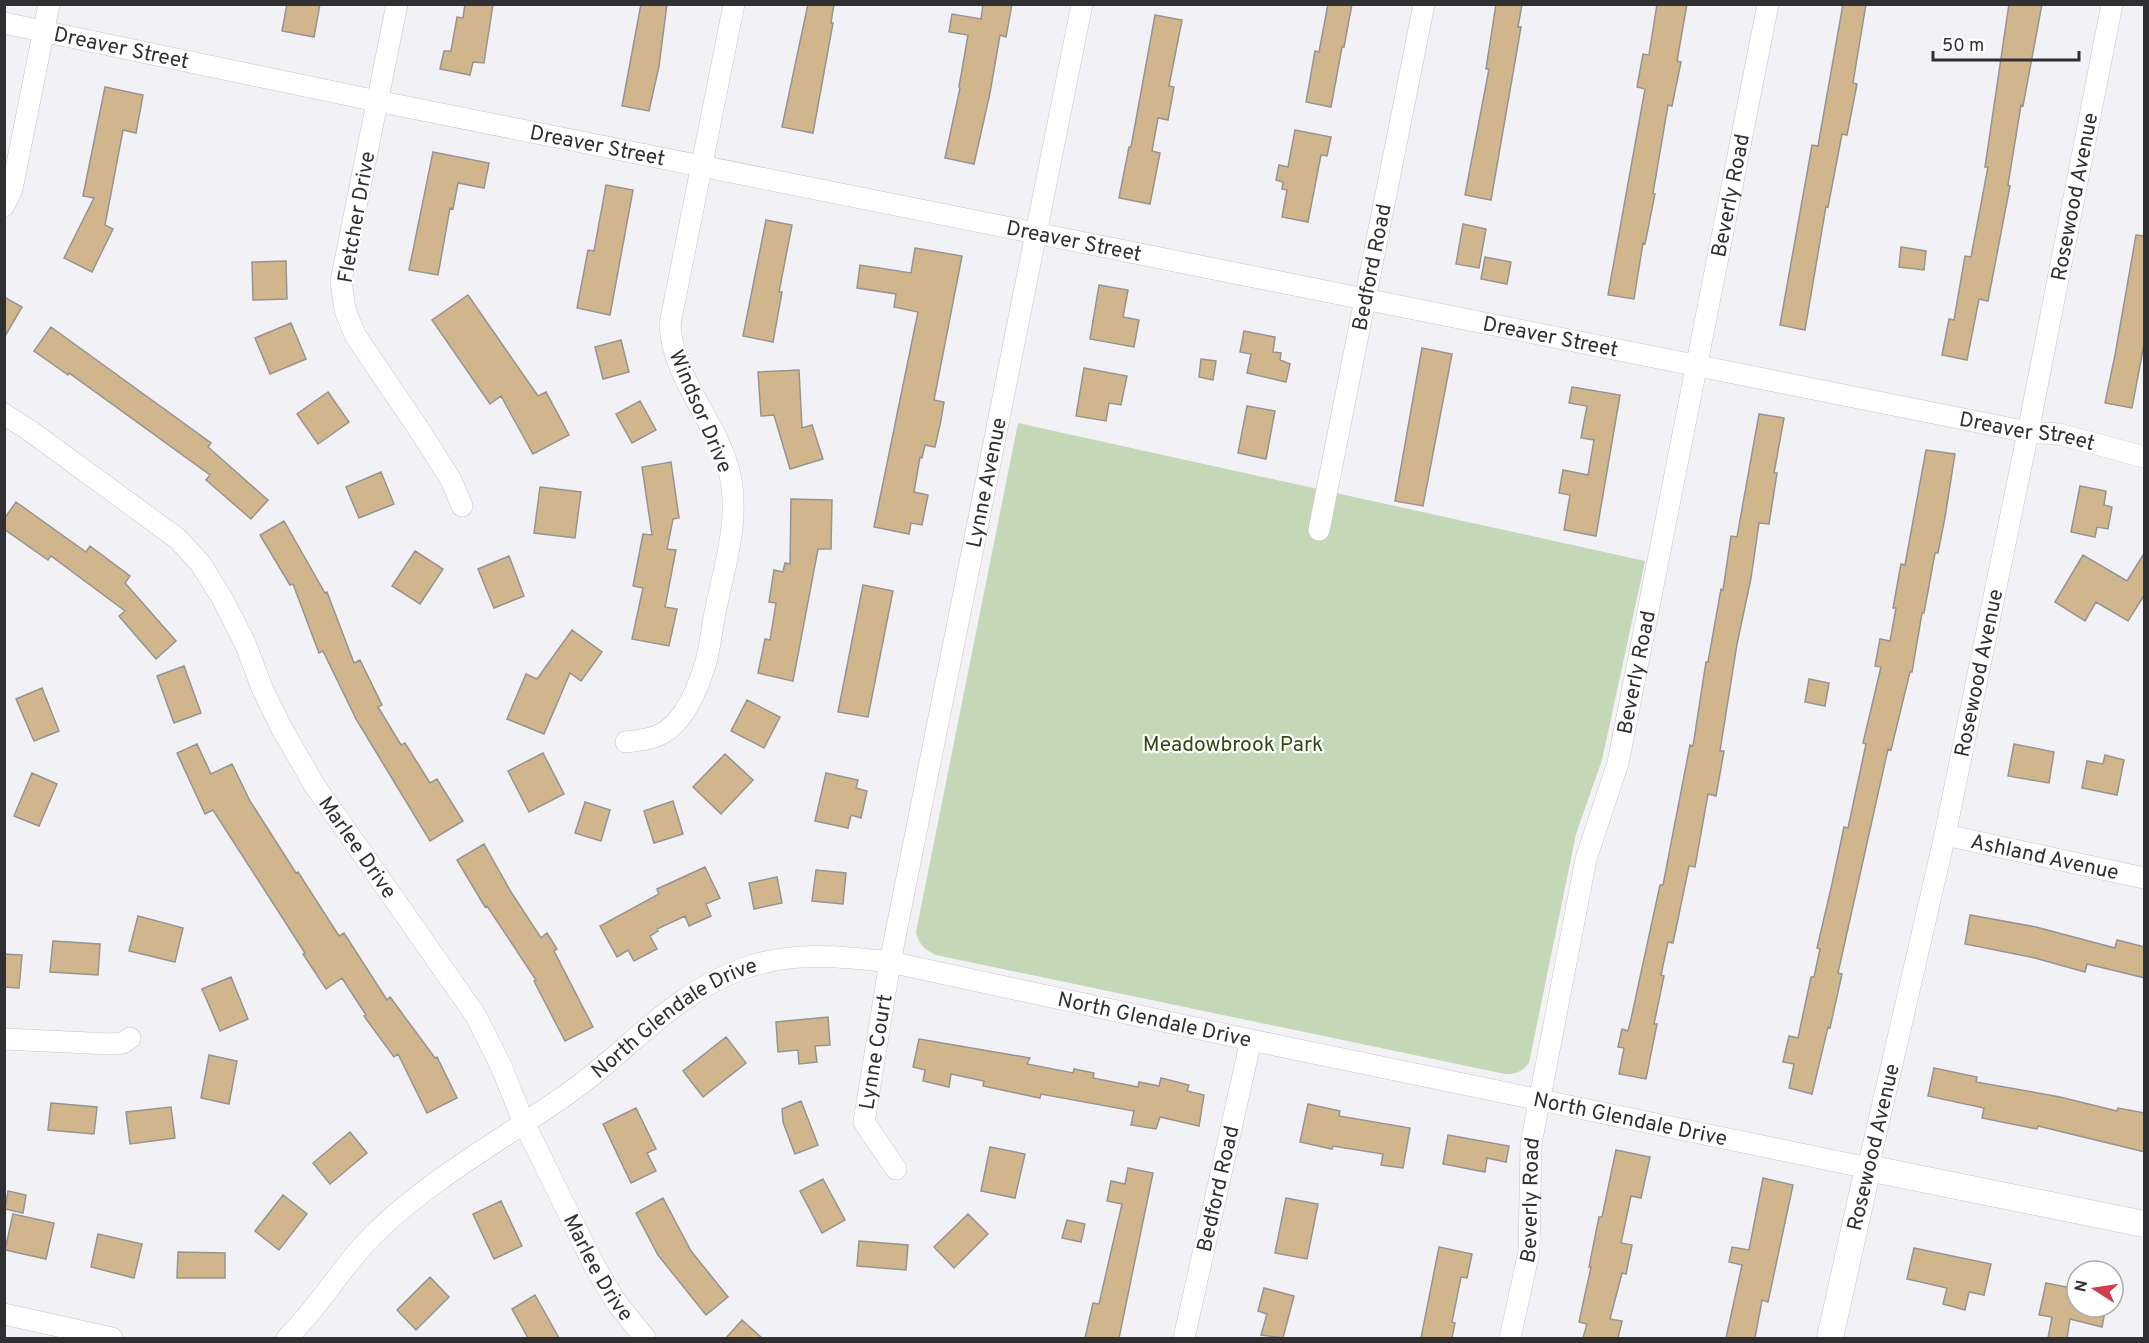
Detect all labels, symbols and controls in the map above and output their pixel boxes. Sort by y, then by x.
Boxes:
street label: Dreaver Street [51,22,191,76]
scale bar [1933,24,2078,62]
text: 50 m [1942,35,1984,58]
street label: Rosewood Avenue [2046,110,2105,283]
street label: Dreaver Street [527,120,667,173]
street label: Beverly Road [1706,132,1757,260]
street label: Fletcher Drive [333,149,382,285]
street label: Bedford Road [1347,202,1399,333]
street label: Dreaver Street [1004,215,1144,269]
street label: Dreaver Street [1480,311,1620,365]
street label: Windsor Drive [662,346,738,477]
street label: Dreaver Street [1957,407,2098,458]
street label: Lynne Avenue [961,415,1014,550]
street label: Rosewood Avenue [1949,587,2010,760]
street label: Beverly Road [1612,608,1663,737]
park label: Meadowbrook Park [1143,732,1323,759]
street label: Marlee Drive [311,792,402,904]
street label: Ashland Avenue [1968,829,2121,887]
street label: North Glendale Drive [586,953,761,1085]
street label: North Glendale Drive [1055,987,1254,1055]
street label: Lynne Court [854,992,900,1112]
street label: Rosewood Avenue [1842,1061,1907,1234]
street label: North Glendale Drive [1531,1087,1729,1153]
street label: Bedford Road [1192,1123,1246,1255]
street label: Beverly Road [1515,1135,1547,1266]
street label: Marlee Drive [556,1210,638,1327]
north arrow [2065,1259,2125,1319]
text: N [2071,1279,2093,1294]

